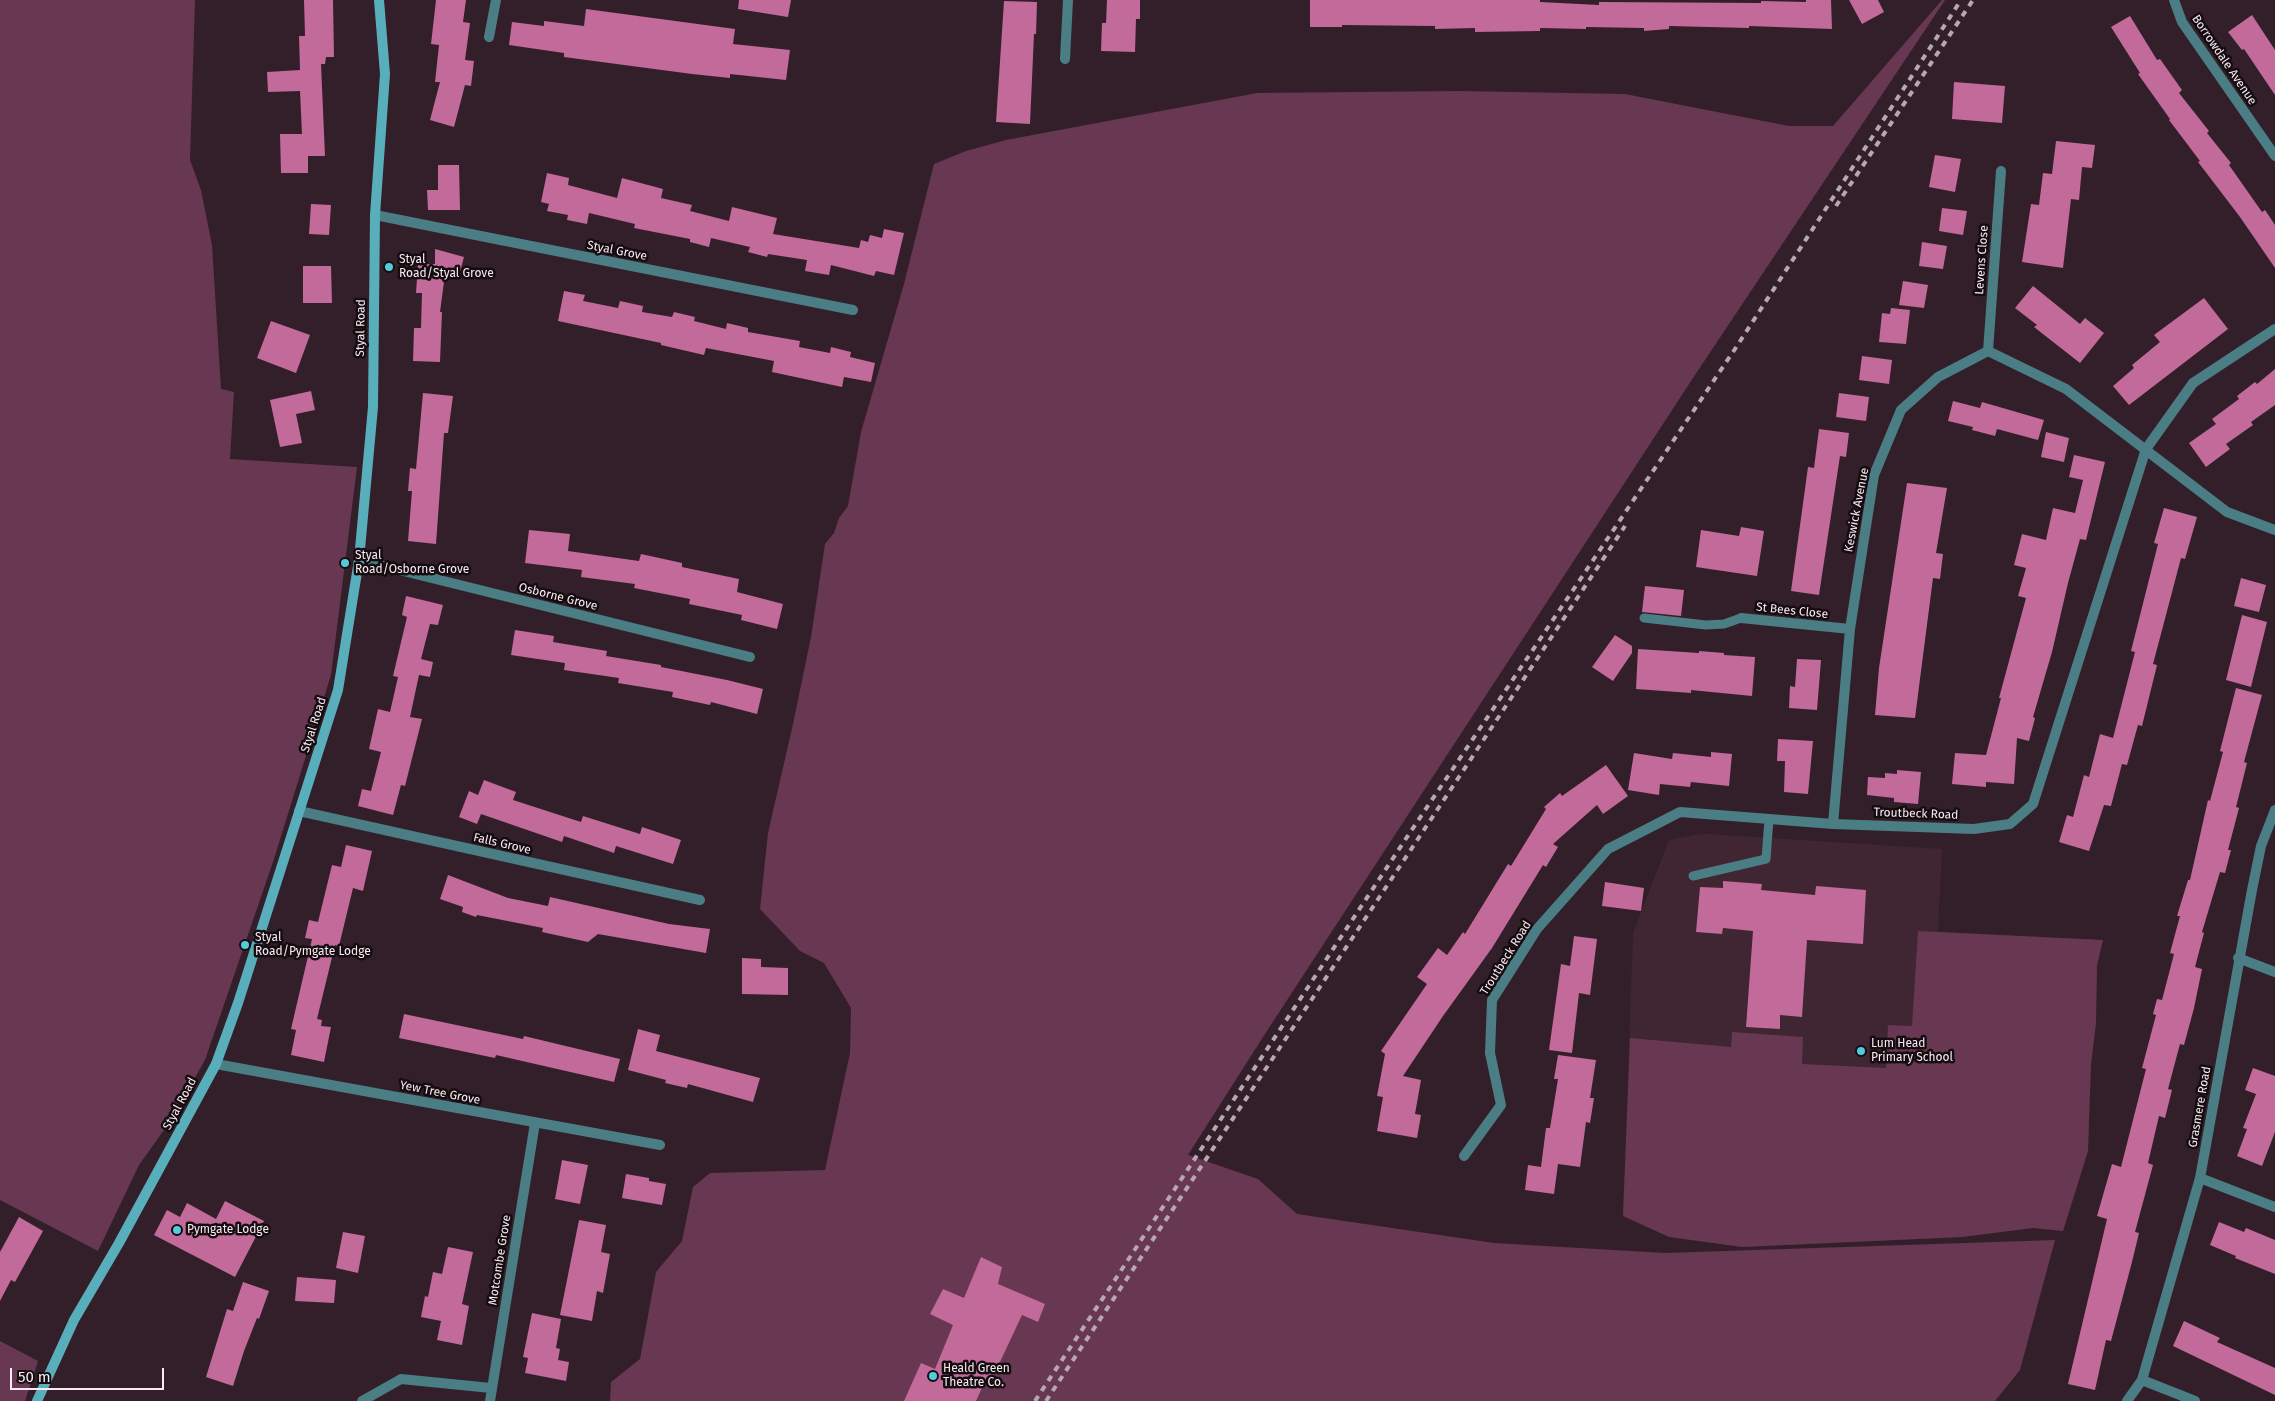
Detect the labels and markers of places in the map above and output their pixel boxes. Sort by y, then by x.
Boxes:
place label: Styal Road/Styal Grove [399,253,494,281]
marker: Styal Road/Styal Grove [383,261,395,273]
place label: Styal Road/Osborne Grove [355,549,469,577]
marker: Styal Road/Osborne Grove [339,557,351,569]
place label: Styal Road/Pymgate Lodge [255,931,371,959]
marker: Styal Road/Pymgate Lodge [239,939,251,951]
place label: Lum Head Primary School [1871,1037,1953,1065]
marker: Lum Head Primary School [1855,1045,1867,1057]
place label: Pymgate Lodge [187,1223,269,1237]
marker: Pymgate Lodge [171,1224,183,1236]
place label: Heald Green Theatre Co. [943,1362,1010,1390]
marker: Heald Green Theatre Co. [927,1370,939,1382]

